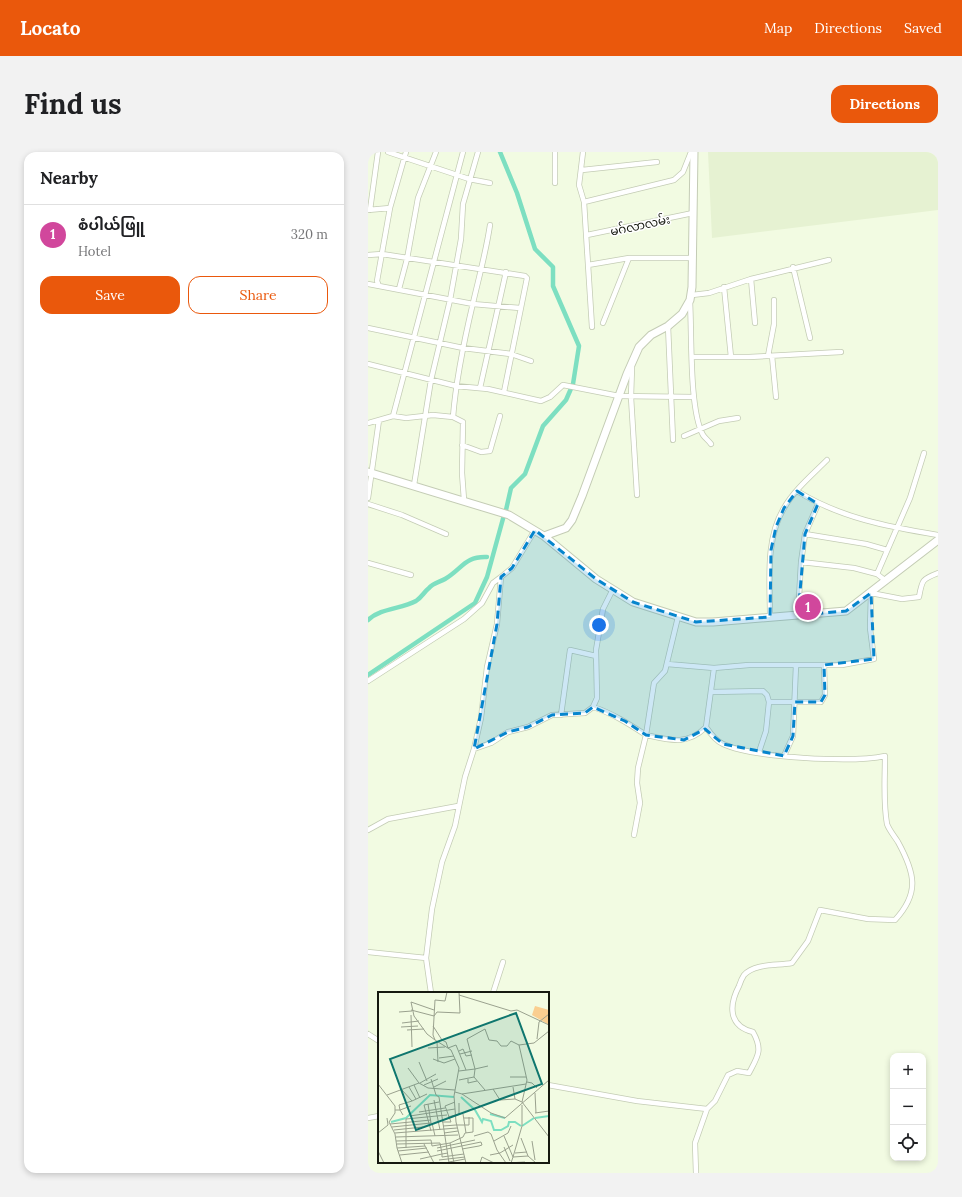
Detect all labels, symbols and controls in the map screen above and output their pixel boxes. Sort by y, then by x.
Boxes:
text: Locato [20,16,81,40]
text: Map [764,19,792,37]
text: Directions [814,19,882,37]
text: Saved [904,19,942,37]
button: Directions [831,85,938,123]
text: Find us [24,86,122,122]
text: Nearby [40,167,98,189]
street label: မဂ်လာလမ်း [608,210,671,239]
text: စံပါယ်ဖြူ [78,215,145,234]
text: 1 [50,226,56,243]
text: 320 m [291,226,328,243]
text: Hotel [78,243,111,260]
button: Save [40,276,180,314]
button: Share [188,276,328,314]
pin: 1 [795,592,821,622]
your location [589,615,609,635]
inset map [378,992,549,1163]
map controls [890,1053,926,1161]
button: + [890,1053,926,1089]
button: − [890,1089,926,1125]
button: locate [890,1125,926,1161]

